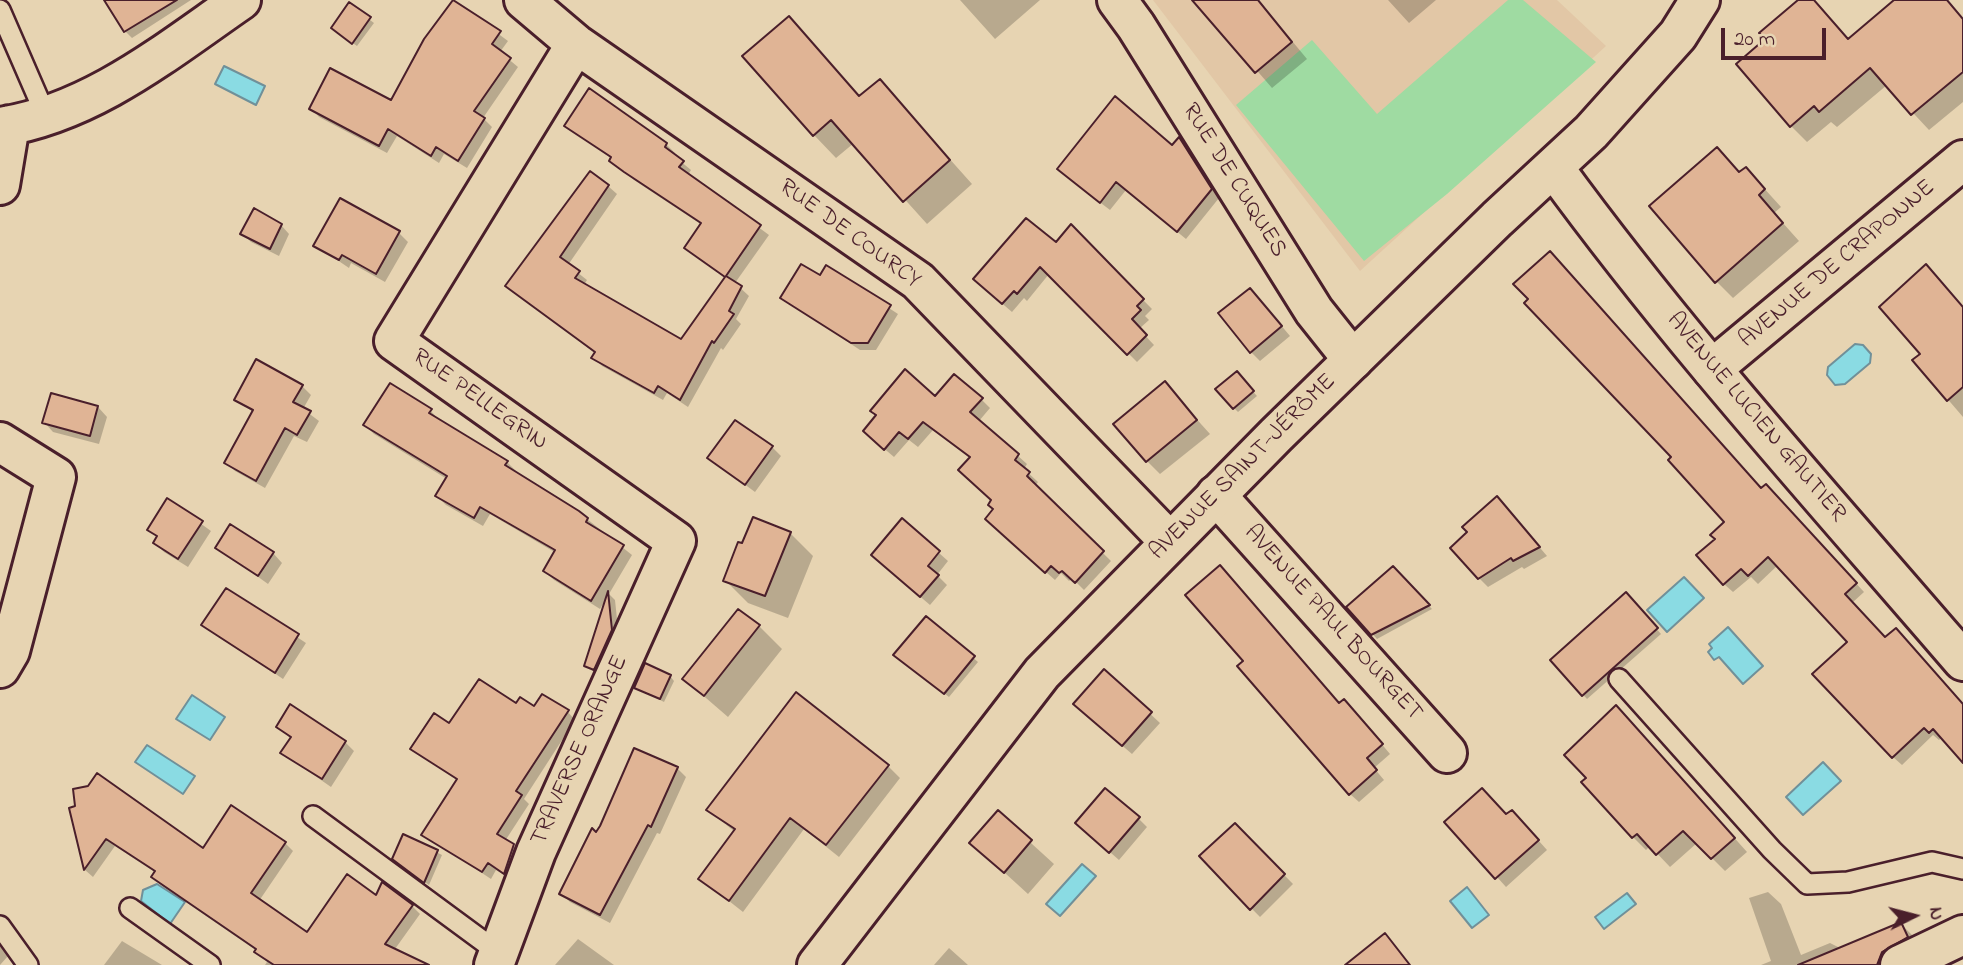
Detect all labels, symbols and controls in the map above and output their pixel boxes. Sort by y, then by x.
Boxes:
scale bar [1725,14,1830,58]
text: 20 m [1734,25,1775,55]
street label: RUE DE CUQUES [1174,99,1292,263]
street label: RUE DE COURCY [772,174,926,296]
street label: AVENUE DE CRAPONNE [1734,175,1942,355]
street label: AVENUE LUCIEN GAUTIER [1659,307,1851,529]
street label: RUE PELLEGRIN [406,344,552,458]
street label: AVENUE SAINT-JÉRÔME [1145,369,1343,567]
street label: AVENUE PAUL BOURGET [1236,520,1428,728]
street label: TRAVERSE ORANGE [526,651,636,851]
north arrow [1879,881,1949,951]
text: N [1921,906,1949,922]

